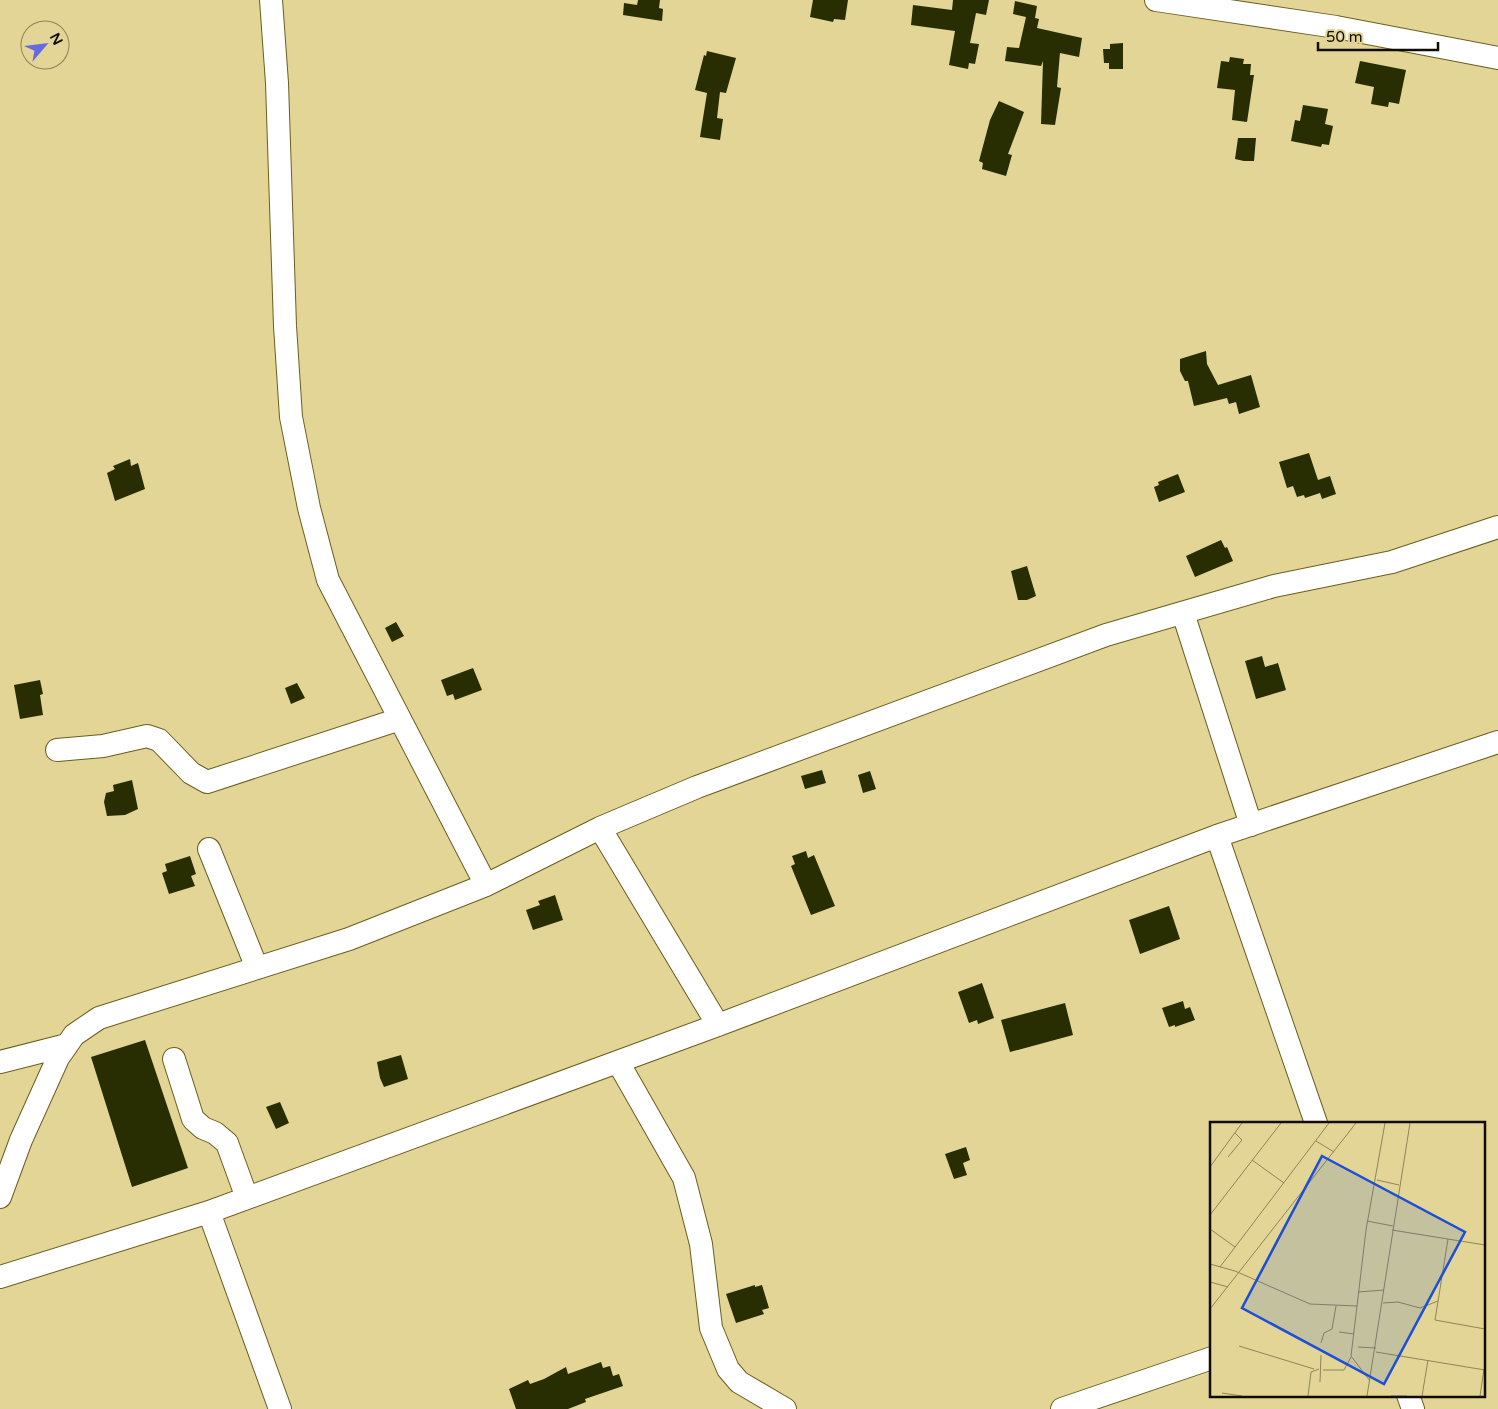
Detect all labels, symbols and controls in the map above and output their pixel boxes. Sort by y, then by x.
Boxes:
north arrow [20,20,70,70]
scale bar [1318,20,1438,52]
text: 50 m [1326,28,1363,46]
text: N [46,30,66,48]
inset map [1210,1122,1486,1396]

